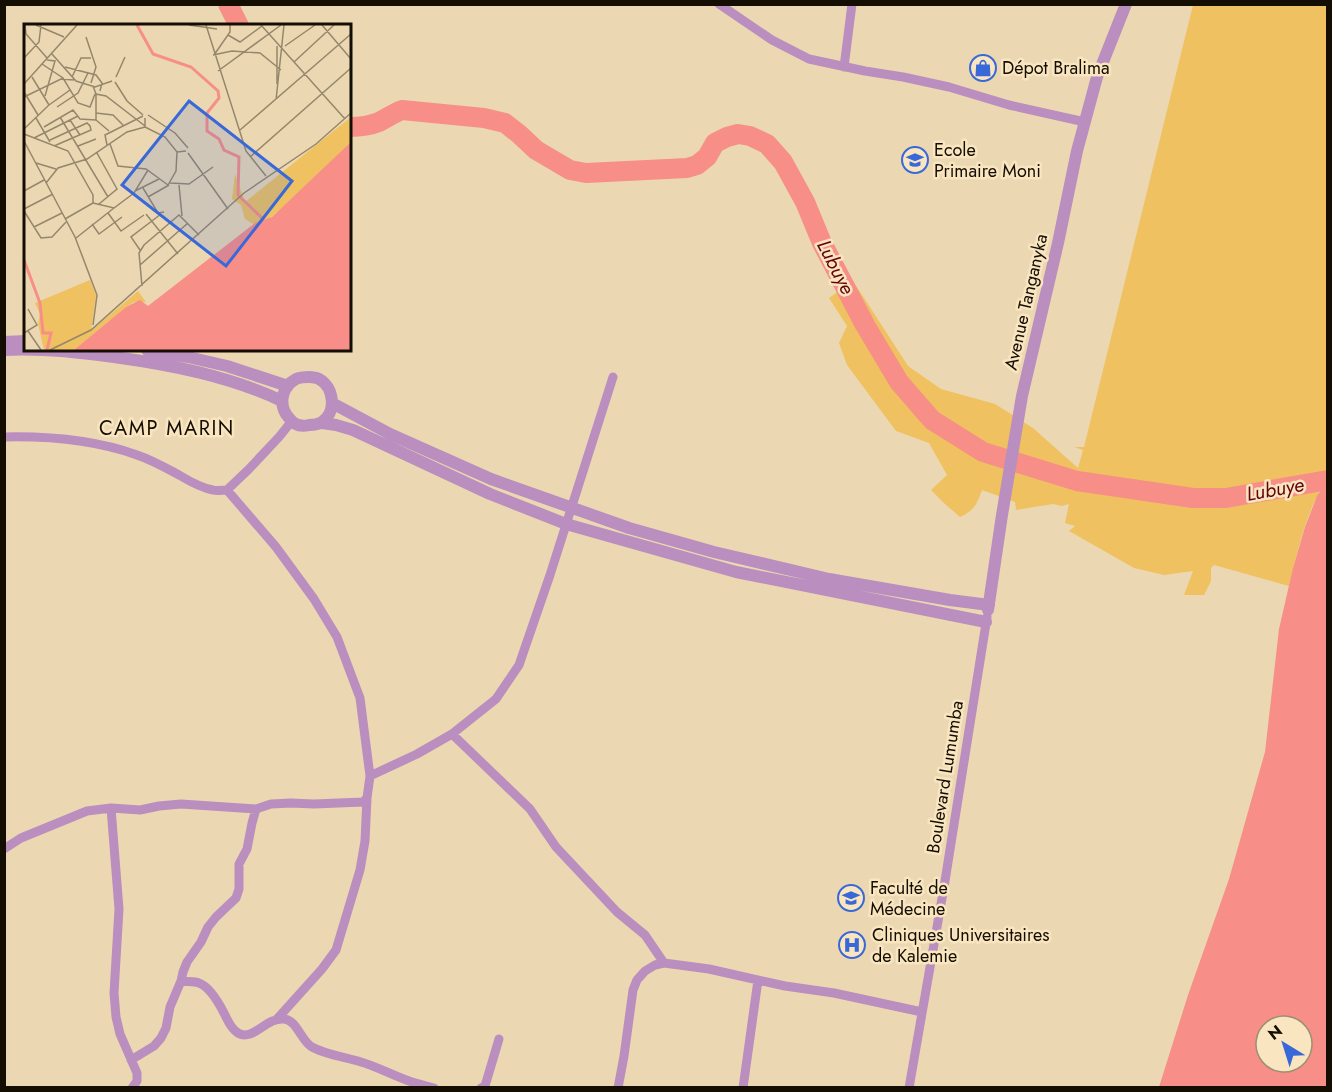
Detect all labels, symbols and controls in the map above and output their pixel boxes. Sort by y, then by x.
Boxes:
inset map [24,24,351,351]
shop icon: Dépot Bralima [968,53,998,83]
place label: Dépot Bralima [1002,55,1110,81]
place label: Ecole Primaire Moni [934,137,1041,184]
school or university icon: Ecole Primaire Moni [900,145,930,175]
street label: Avenue Tanganyka [998,231,1054,373]
water label: Lubuye [809,235,862,300]
district label: CAMP MARIN [99,414,235,443]
water label: Lubuye [1244,470,1306,509]
street label: Boulevard Lumumba [920,699,970,855]
place label: Faculté de Médecine [870,875,948,922]
school or university icon: Faculté de Médecine [836,883,866,913]
place label: Cliniques Universitaires de Kalemie [872,922,1049,969]
hospital icon: Cliniques Universitaires de Kalemie [837,930,867,960]
north arrow [1254,1014,1314,1074]
text: N [1263,1020,1287,1046]

